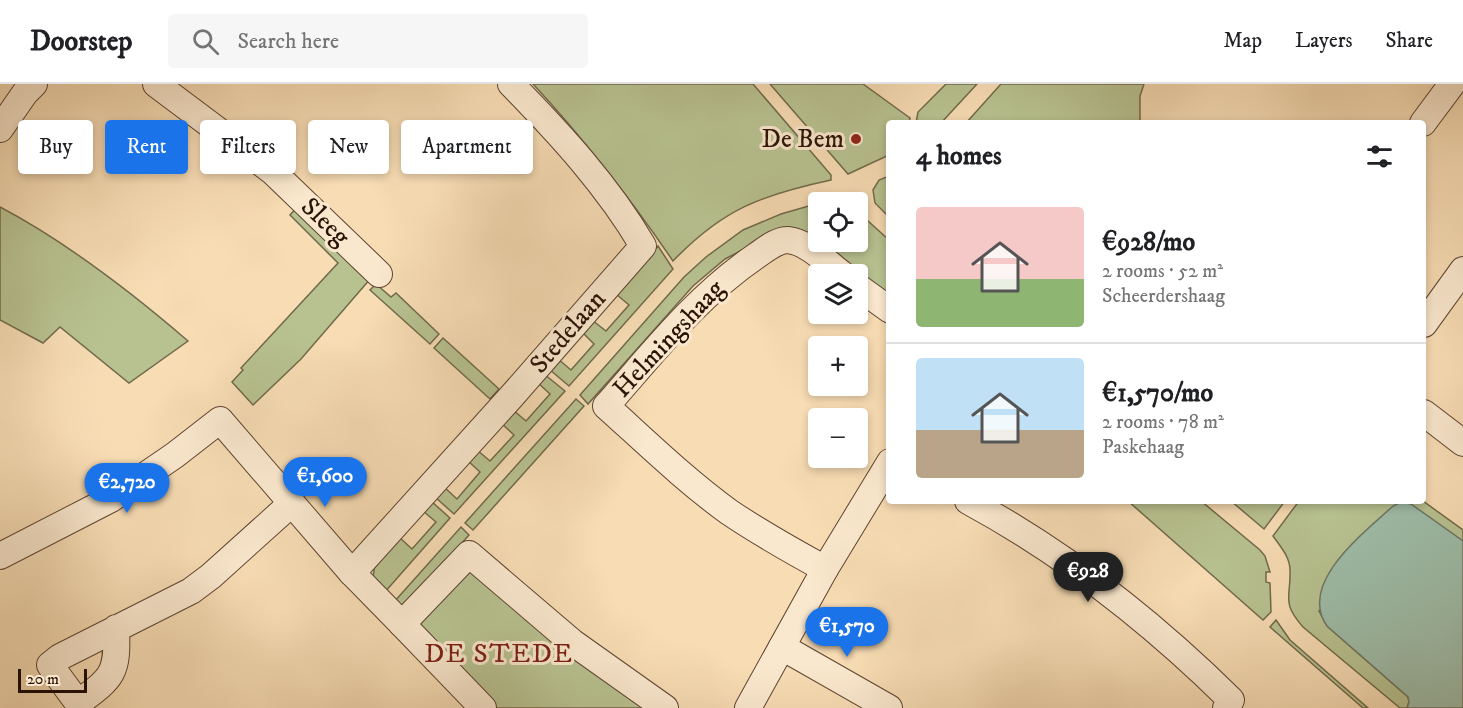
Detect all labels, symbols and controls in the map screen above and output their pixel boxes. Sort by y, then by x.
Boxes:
search box [168,14,588,68]
text: Doorstep [30,24,132,59]
icon: search [189,25,222,58]
text: Search here [237,28,339,55]
text: Map [1223,28,1262,54]
text: Layers [1295,28,1353,54]
text: Share [1386,28,1433,54]
chip: Buy [18,120,93,174]
chip: Rent [105,120,188,174]
chip: Filters [200,120,296,174]
chip: New [308,120,389,174]
chip: Apartment [401,120,533,174]
place label: De Bem [762,123,844,156]
marker: De Bem [849,132,863,146]
text: 4 homes [916,140,1002,173]
icon: filters [1363,140,1396,173]
street label: Sleeg [294,191,357,253]
map controls [808,192,868,468]
button: locate [808,192,868,252]
text: €928/mo [1102,226,1195,259]
icon: home [964,231,1036,303]
text: 2 rooms · 52 m² [1102,259,1223,284]
button: layers [808,264,868,324]
street label: Helmingshaag [606,273,732,405]
street label: Stedelaan [523,283,614,381]
text: Scheerdershaag [1102,284,1225,309]
button: + [808,336,868,396]
text: €1,570/mo [1102,377,1213,410]
icon: home [964,382,1036,454]
button: − [808,408,868,468]
text: 2 rooms · 78 m² [1102,410,1224,435]
text: Paskehaag [1102,435,1184,460]
pin: €1,600 [276,457,374,508]
pin: €2,720 [78,463,176,514]
text: €1,600 [297,464,353,489]
text: €2,720 [98,470,156,495]
pin: €928 [1052,552,1124,603]
text: €928 [1067,559,1109,584]
pin: €1,570 [798,607,896,658]
text: €1,570 [819,614,875,639]
district label: DE STEDE [424,637,574,671]
scale bar [18,666,87,694]
text: 20 m [27,669,59,689]

